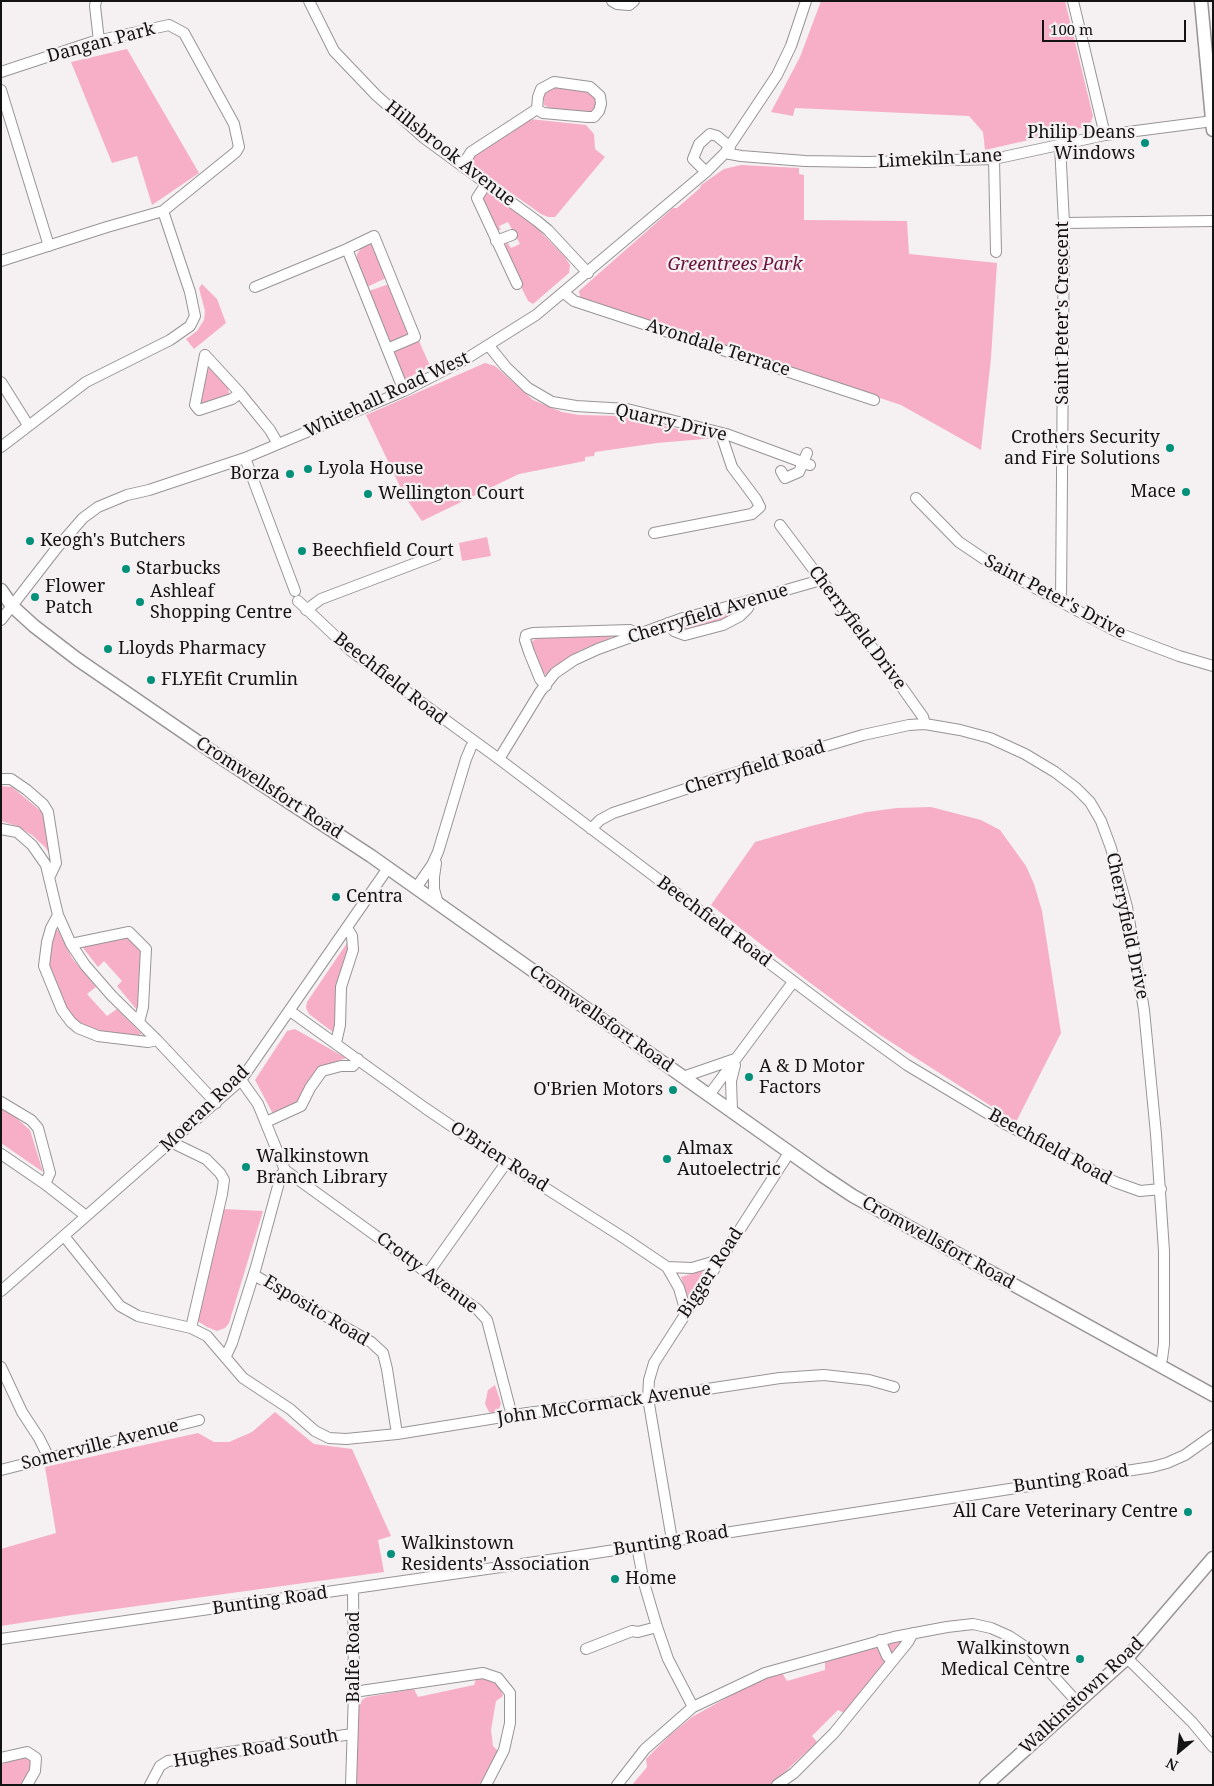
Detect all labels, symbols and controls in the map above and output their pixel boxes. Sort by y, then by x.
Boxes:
scale bar [1044,10,1188,42]
street label: Dangan Park [45,18,157,68]
text: 100 m [1050,19,1093,39]
street label: Hillsbrook Avenue [381,96,519,212]
place label: Philip Deans Windows [1027,122,1135,164]
marker: Philip Deans Windows [1139,137,1151,149]
street label: Limekiln Lane [877,145,1003,173]
street label: Saint Peter's Crescent [1052,221,1074,405]
park label: Greentrees Park [667,254,803,276]
street label: Avondale Terrace [643,315,793,381]
street label: Whitehall Road West [301,347,473,443]
street label: Quarry Drive [613,400,729,446]
place label: Crothers Security and Fire Solutions [1004,427,1160,469]
marker: Crothers Security and Fire Solutions [1164,442,1176,454]
place label: Lyola House [318,458,423,480]
place label: Borza [230,463,280,485]
marker: Lyola House [302,463,314,475]
marker: Borza [284,468,296,480]
place label: Mace [1130,481,1176,503]
place label: Wellington Court [378,483,524,505]
marker: Mace [1180,486,1192,498]
marker: Wellington Court [362,488,374,500]
place label: Keogh's Butchers [40,530,185,552]
marker: Keogh's Butchers [24,535,36,547]
place label: Beechfield Court [312,540,454,562]
marker: Beechfield Court [296,545,308,557]
street label: Saint Peter's Drive [980,551,1130,643]
place label: Starbucks [136,558,221,580]
street label: Cherryfield Drive [803,562,911,694]
marker: Starbucks [120,563,132,575]
place label: Flower Patch [45,576,105,618]
street label: Cherryfield Avenue [625,579,791,649]
place label: Ashleaf Shopping Centre [150,581,292,624]
marker: Flower Patch [29,591,41,603]
marker: Ashleaf Shopping Centre [134,596,146,608]
street label: Beechfield Road [329,628,451,730]
place label: Lloyds Pharmacy [118,638,266,660]
marker: Lloyds Pharmacy [102,643,114,655]
place label: FLYEfit Crumlin [161,669,298,691]
marker: FLYEfit Crumlin [145,674,157,686]
street label: Cromwellsfort Road [191,732,347,844]
street label: Cherryfield Road [682,736,828,800]
street label: Cherryfield Drive [1101,851,1153,1001]
street label: Beechfield Road [653,872,775,972]
place label: Centra [346,886,403,908]
marker: Centra [330,891,342,903]
street label: Cromwellsfort Road [525,961,677,1077]
place label: A & D Motor Factors [759,1056,865,1098]
street label: Moeran Road [156,1061,254,1157]
marker: A & D Motor Factors [743,1071,755,1083]
place label: O'Brien Motors [533,1079,663,1101]
marker: O'Brien Motors [667,1084,679,1096]
street label: Beechfield Road [985,1104,1115,1190]
street label: O'Brien Road [446,1117,552,1197]
place label: Almax Autoelectric [677,1138,781,1180]
place label: Walkinstown Branch Library [256,1146,388,1188]
marker: Almax Autoelectric [661,1153,673,1165]
marker: Walkinstown Branch Library [240,1161,252,1173]
street label: Cromwellsfort Road [858,1192,1018,1294]
street label: Bigger Road [674,1224,748,1322]
street label: Crotty Avenue [372,1228,482,1318]
street label: Esposito Road [259,1271,373,1351]
street label: John McCormack Avenue [496,1378,712,1430]
street label: Somerville Avenue [19,1415,181,1475]
street label: Bunting Road [1012,1460,1130,1498]
place label: All Care Veterinary Centre [953,1501,1178,1523]
marker: All Care Veterinary Centre [1182,1506,1194,1518]
street label: Bunting Road [612,1521,730,1561]
place label: Walkinstown Residents' Association [401,1533,590,1576]
marker: Walkinstown Residents' Association [385,1548,397,1560]
place label: Home [625,1568,676,1590]
marker: Home [609,1573,621,1585]
street label: Bunting Road [211,1582,329,1620]
street label: Balfe Road [343,1611,365,1703]
street label: Walkinstown Road [1016,1633,1148,1759]
place label: Walkinstown Medical Centre [941,1638,1070,1680]
marker: Walkinstown Medical Centre [1074,1653,1086,1665]
street label: Hughes Road South [172,1725,340,1773]
north arrow [1154,1726,1204,1776]
text: N [1162,1754,1181,1776]

